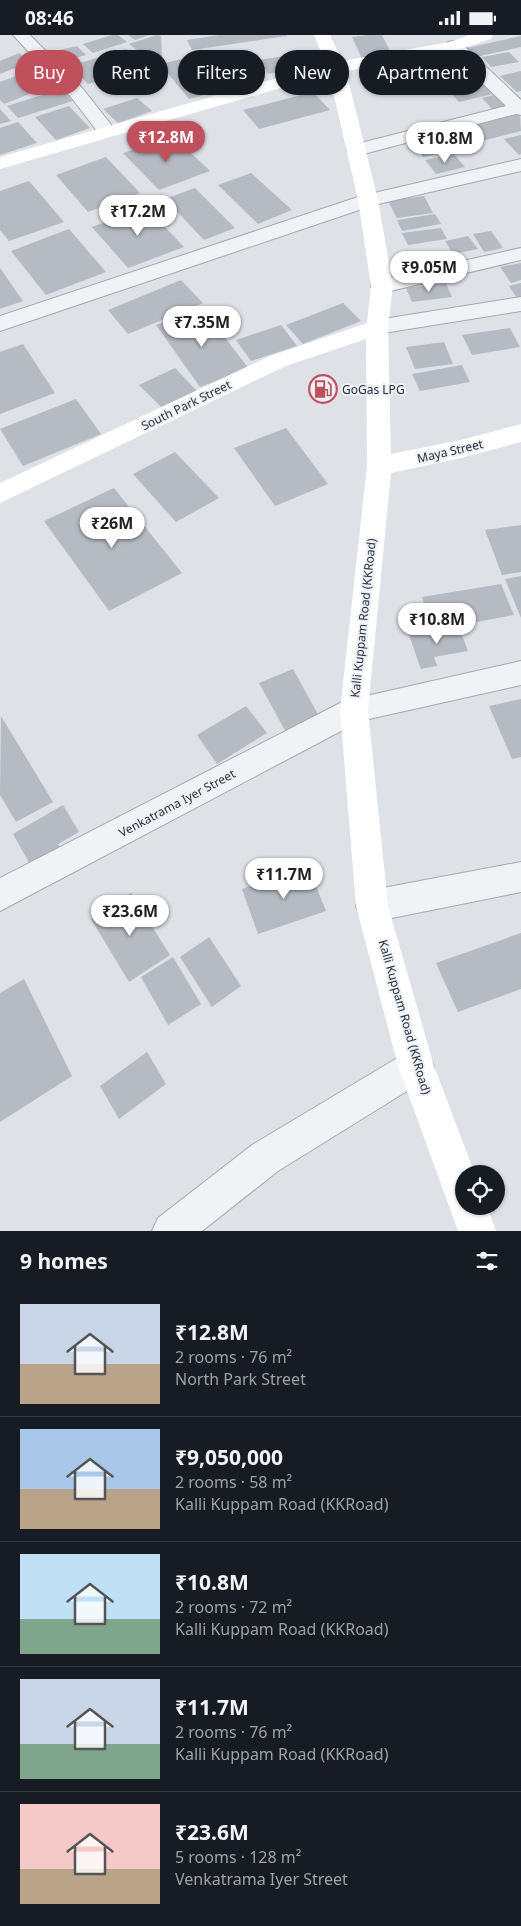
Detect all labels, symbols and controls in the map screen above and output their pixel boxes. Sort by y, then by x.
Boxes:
text: 08:46 [25,5,74,31]
chip: Buy [15,50,83,95]
chip: Rent [93,50,168,95]
chip: Filters [178,50,265,95]
chip: New [275,50,349,95]
chip: Apartment [359,50,486,95]
pin: ₹12.8M [125,121,207,163]
pin: ₹10.8M [404,121,486,164]
text: ₹12.8M [138,126,194,148]
text: ₹10.8M [417,127,473,149]
pin: ₹17.2M [97,195,179,237]
text: ₹17.2M [110,200,166,222]
pin: ₹9.05M [388,251,470,293]
text: ₹9.05M [401,256,457,278]
pin: ₹7.35M [161,305,243,348]
text: ₹7.35M [174,311,230,333]
fuel station icon: GoGas LPG [308,374,338,404]
street label: South Park Street [138,376,234,434]
place label: GoGas LPG [342,381,405,398]
street label: Maya Street [415,435,485,467]
pin: ₹26M [82,507,142,549]
text: ₹26M [91,512,133,534]
street label: Kalli Kuppam Road (KKRoad) [346,537,380,698]
pin: ₹10.8M [396,603,478,645]
text: ₹10.8M [409,608,465,630]
street label: Venkatrama Iyer Street [116,765,239,841]
pin: ₹11.7M [243,857,325,900]
text: ₹11.7M [256,863,312,885]
pin: ₹23.6M [89,895,171,937]
text: ₹23.6M [102,900,158,922]
street label: Kalli Kuppam Road (KKRoad) [375,938,435,1097]
map controls [455,1165,505,1215]
button: locate [455,1165,505,1215]
text: 9 homes [20,1247,108,1275]
icon: filters [473,1247,501,1275]
text: ₹12.8M [175,1318,249,1346]
icon: home [60,1324,120,1384]
text: 2 rooms · 76 m² [175,1346,292,1368]
text: North Park Street [175,1368,306,1390]
text: ₹9,050,000 [175,1443,283,1471]
icon: home [60,1449,120,1509]
text: 2 rooms · 58 m² [175,1471,292,1493]
text: Kalli Kuppam Road (KKRoad) [175,1493,388,1515]
text: ₹10.8M [175,1568,249,1596]
icon: home [60,1574,120,1634]
text: 2 rooms · 72 m² [175,1596,292,1618]
text: Kalli Kuppam Road (KKRoad) [175,1618,388,1640]
text: ₹11.7M [175,1693,249,1721]
icon: home [60,1699,120,1759]
text: 2 rooms · 76 m² [175,1721,292,1743]
text: Kalli Kuppam Road (KKRoad) [175,1743,388,1765]
text: ₹23.6M [175,1818,249,1846]
icon: home [60,1824,120,1884]
text: 5 rooms · 128 m² [175,1846,301,1868]
text: Venkatrama Iyer Street [175,1868,348,1890]

